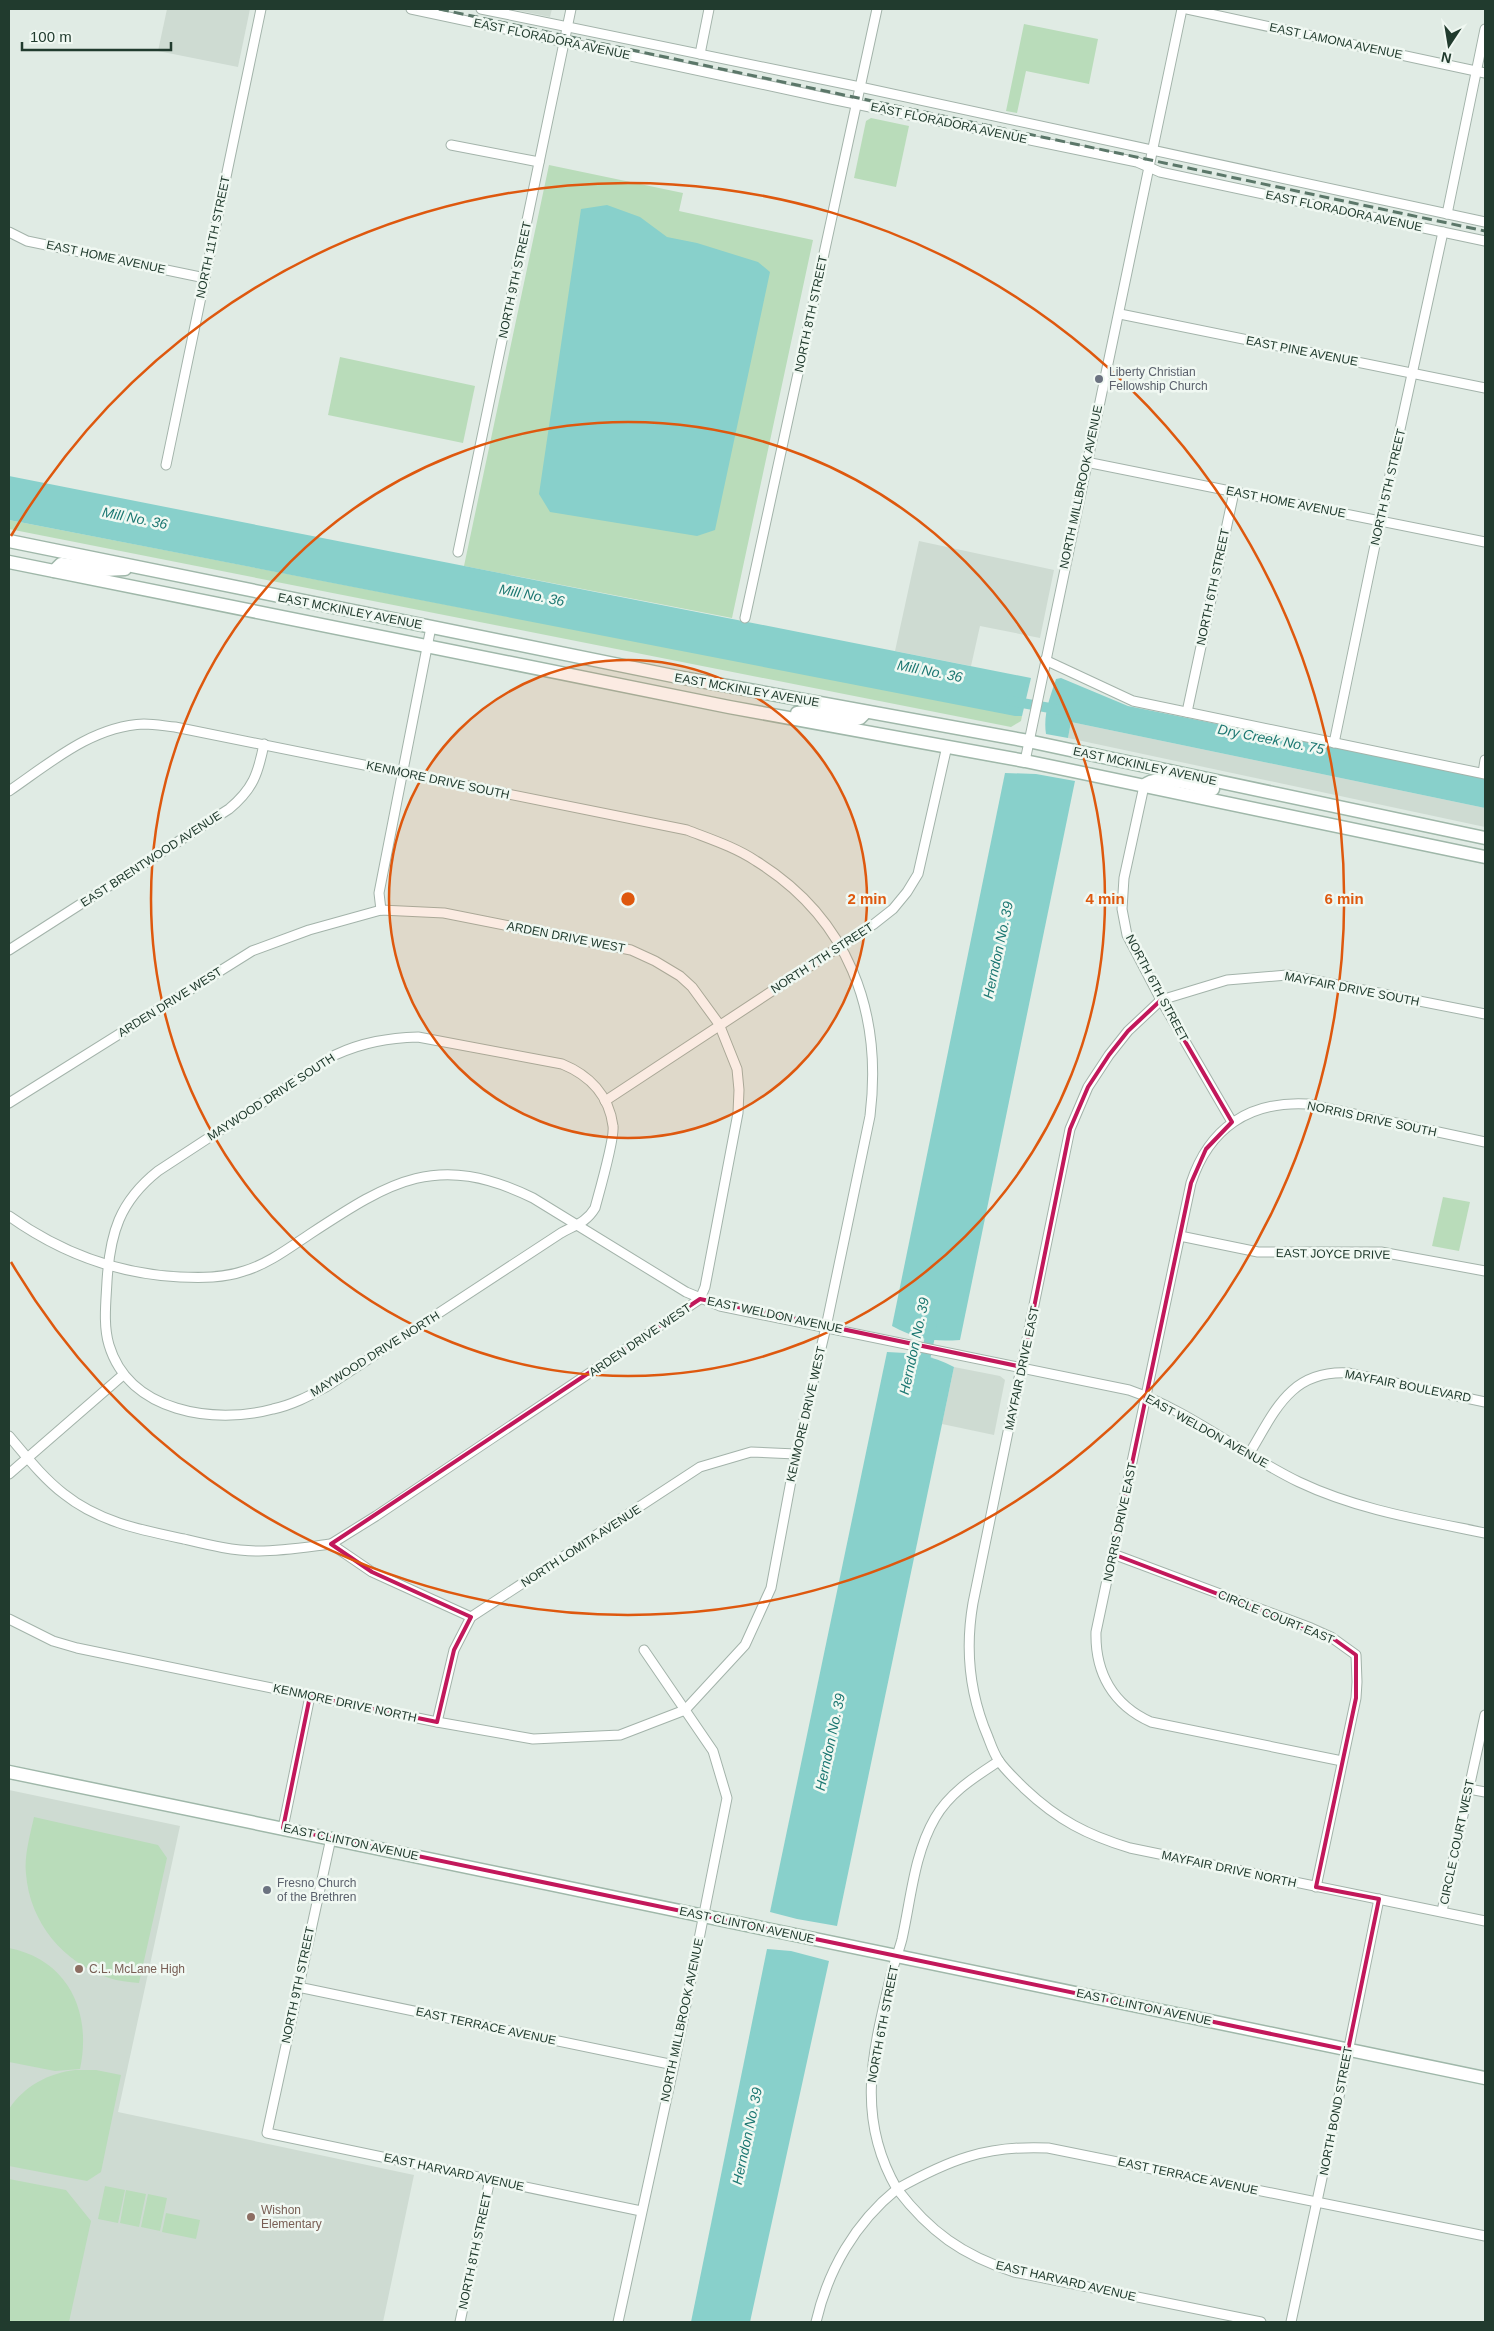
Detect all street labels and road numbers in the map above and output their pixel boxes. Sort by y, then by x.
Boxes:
street label: EAST FLORADORA AVENUE [472,16,632,62]
street label: EAST LAMONA AVENUE [1268,20,1404,62]
street label: EAST FLORADORA AVENUE [869,100,1029,146]
street label: NORTH 11TH STREET [193,174,233,300]
street label: EAST FLORADORA AVENUE [1264,188,1424,234]
street label: NORTH 9TH STREET [496,220,534,340]
street label: EAST HOME AVENUE [45,238,167,276]
street label: NORTH 8TH STREET [792,254,830,374]
street label: EAST PINE AVENUE [1245,333,1359,369]
street label: NORTH MILLBROOK AVENUE [1057,404,1105,570]
street label: NORTH 5TH STREET [1368,427,1408,547]
street label: EAST HOME AVENUE [1225,484,1347,520]
street label: NORTH 6TH STREET [1194,527,1232,647]
street label: EAST MCKINLEY AVENUE [277,590,423,632]
street label: EAST MCKINLEY AVENUE [674,670,820,710]
street label: EAST MCKINLEY AVENUE [1072,744,1218,788]
street label: KENMORE DRIVE SOUTH [365,758,511,802]
street label: EAST BRENTWOOD AVENUE [78,808,224,910]
street label: ARDEN DRIVE WEST [506,919,627,955]
street label: NORTH 7TH STREET [768,919,876,996]
street label: NORTH 6TH STREET [1123,932,1191,1044]
street label: ARDEN DRIVE WEST [115,964,225,1040]
street label: MAYFAIR DRIVE SOUTH [1283,969,1421,1009]
street label: MAYWOOD DRIVE SOUTH [205,1051,337,1143]
street label: NORRIS DRIVE SOUTH [1306,1098,1438,1140]
street label: EAST JOYCE DRIVE [1276,1246,1390,1262]
street label: EAST WELDON AVENUE [706,1294,844,1336]
street label: ARDEN DRIVE WEST [586,1300,694,1379]
street label: MAYFAIR DRIVE EAST [1002,1304,1042,1431]
street label: MAYWOOD DRIVE NORTH [308,1308,442,1400]
street label: KENMORE DRIVE WEST [784,1344,829,1483]
street label: MAYFAIR BOULEVARD [1344,1367,1473,1405]
street label: EAST WELDON AVENUE [1143,1391,1271,1471]
street label: NORRIS DRIVE EAST [1101,1461,1140,1583]
street label: NORTH LOMITA AVENUE [518,1502,644,1590]
street label: CIRCLE COURT EAST [1216,1587,1337,1647]
street label: KENMORE DRIVE NORTH [272,1681,418,1725]
street label: CIRCLE COURT WEST [1437,1778,1477,1906]
street label: EAST CLINTON AVENUE [282,1821,420,1863]
street label: MAYFAIR DRIVE NORTH [1160,1848,1298,1890]
street label: EAST CLINTON AVENUE [678,1904,816,1946]
street label: NORTH 9TH STREET [279,1925,317,2045]
street label: NORTH MILLBROOK AVENUE [658,1937,706,2103]
street label: NORTH 6TH STREET [865,1964,901,2084]
street label: EAST CLINTON AVENUE [1075,1986,1213,2028]
street label: EAST TERRACE AVENUE [415,2004,557,2048]
street label: NORTH BOND STREET [1317,2045,1356,2177]
street label: EAST HARVARD AVENUE [383,2150,525,2194]
street label: EAST TERRACE AVENUE [1117,2154,1259,2198]
street label: NORTH 8TH STREET [456,2191,494,2311]
street label: EAST HARVARD AVENUE [995,2258,1137,2304]

